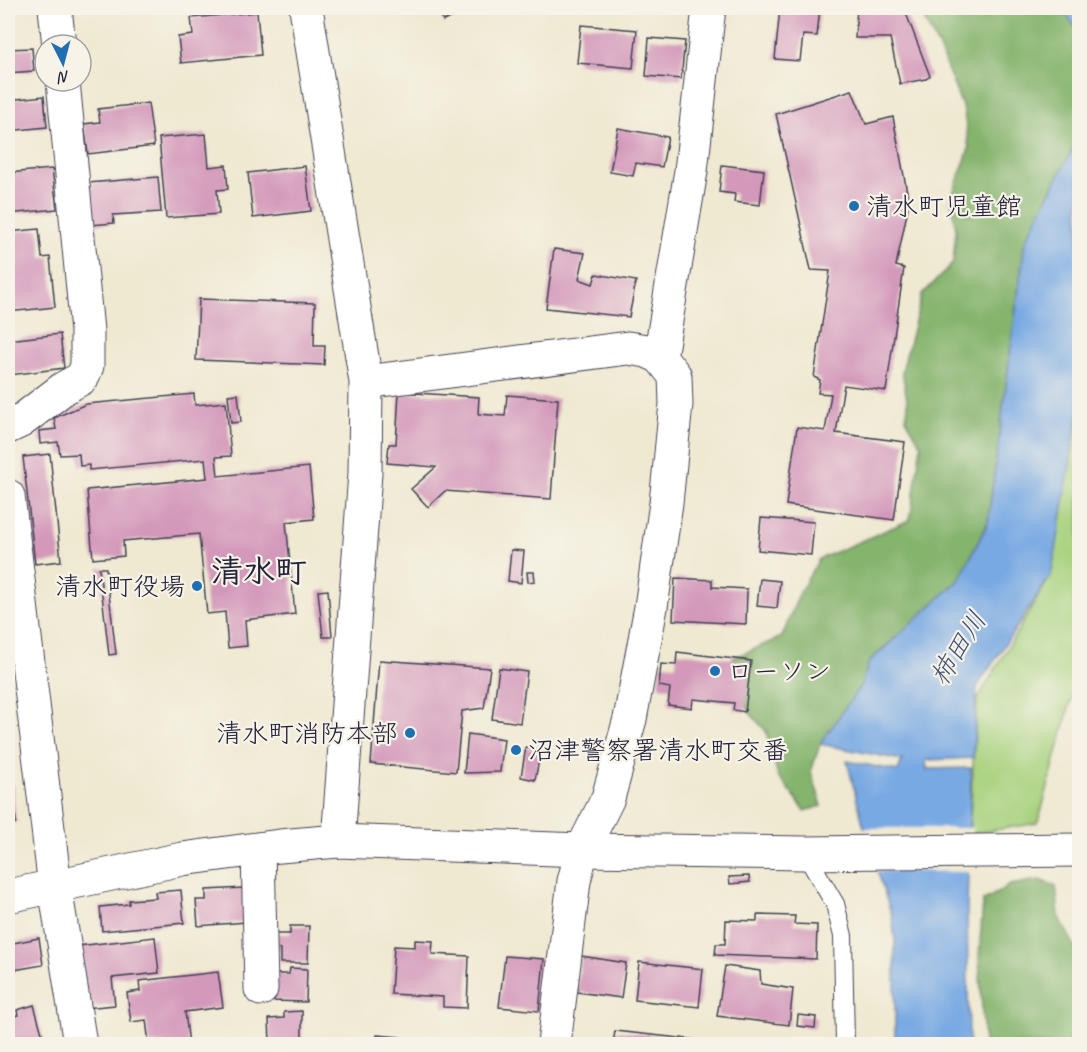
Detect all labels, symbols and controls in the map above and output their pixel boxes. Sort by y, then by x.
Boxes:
north arrow [33,33,93,93]
text: N [55,66,70,88]
place label: 清水町児童館 [866,190,1022,223]
marker: 清水町児童館 [847,199,861,213]
district label: 清水町 [211,551,307,592]
place label: 清水町役場 [55,570,185,603]
marker: 清水町役場 [190,579,204,593]
water label: 柿田川 [922,605,994,691]
place label: ローソン [727,655,831,688]
marker: ローソン [708,664,722,678]
place label: 清水町消防本部 [216,717,398,750]
marker: 清水町消防本部 [403,726,417,740]
place label: 沼津警察署清水町交番 [528,734,788,767]
marker: 沼津警察署清水町交番 [509,743,523,757]

